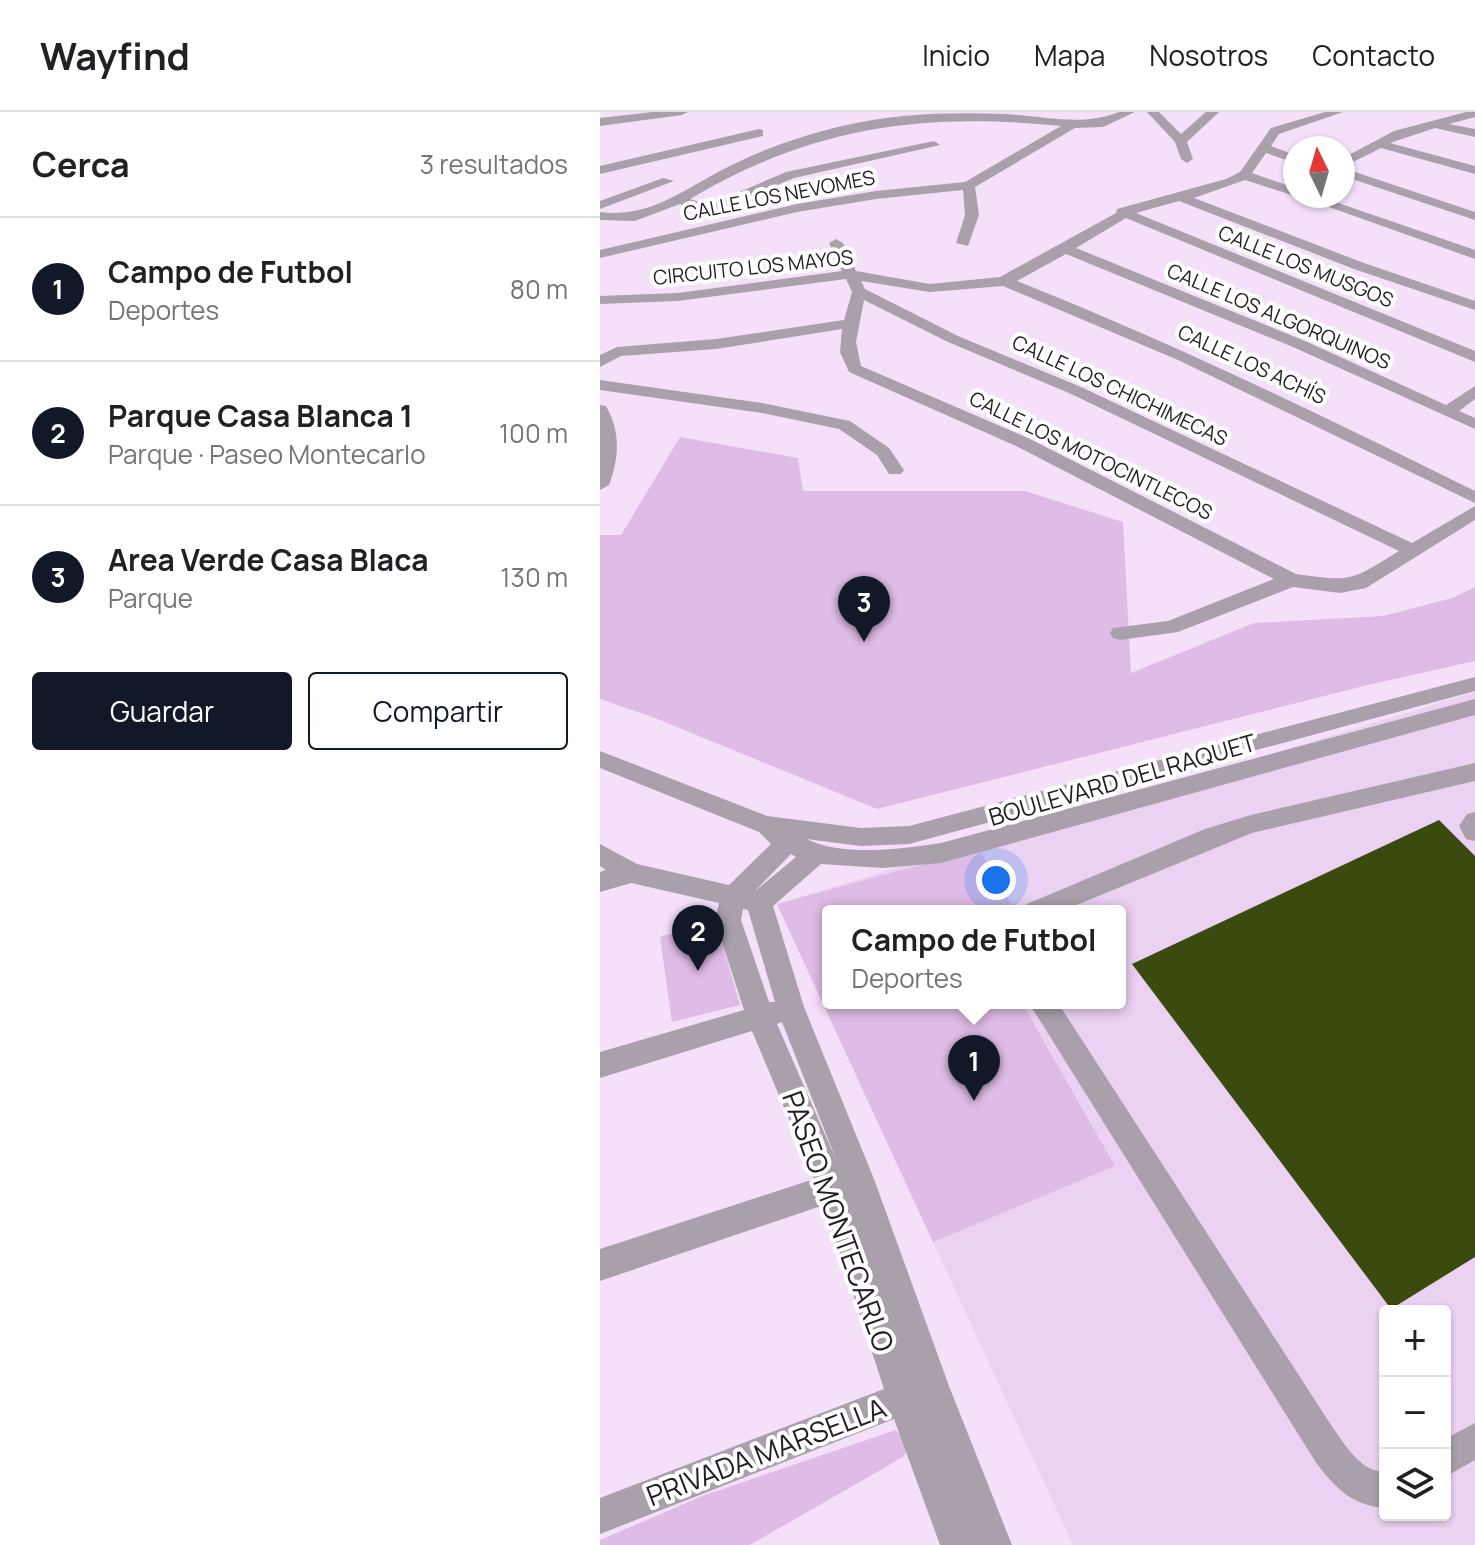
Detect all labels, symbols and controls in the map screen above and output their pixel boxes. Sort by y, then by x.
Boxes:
text: Wayfind [40,29,190,81]
text: Inicio [922,36,990,74]
text: Mapa [1034,36,1105,74]
text: Nosotros [1149,36,1268,74]
text: Contacto [1312,36,1435,74]
north arrow [1283,136,1355,208]
text: Cerca [32,141,130,187]
text: 3 resultados [420,146,568,182]
street label: CALLE LOS NEVOMES [681,163,877,227]
street label: CALLE LOS MUSGOS [1214,219,1398,313]
street label: CIRCUITO LOS MAYOS [652,243,854,291]
text: Campo de Futbol [108,251,353,292]
street label: CALLE LOS ALGORQUINOS [1163,257,1395,375]
text: 1 [52,271,64,307]
text: 80 m [510,271,568,307]
text: Deportes [108,292,219,328]
street label: CALLE LOS ACHÍS [1174,318,1330,410]
street label: CALLE LOS CHICHIMECAS [1008,328,1232,452]
street label: CALLE LOS MOTOCINTLECOS [965,384,1217,526]
text: Parque Casa Blanca 1 [108,395,413,436]
text: 2 [50,415,66,451]
text: 100 m [499,415,568,451]
text: Parque · Paseo Montecarlo [108,436,426,472]
text: Area Verde Casa Blaca [108,539,428,580]
text: 3 [50,559,66,595]
text: 130 m [500,559,568,595]
pin: 3 [838,576,890,642]
text: Parque [108,580,193,616]
button: Guardar [32,672,292,750]
button: Compartir [308,672,568,750]
street label: BOULEVARD DEL RAQUET [984,725,1260,833]
your location [976,860,1016,900]
pin: 2 [672,905,724,971]
popup [822,905,1126,1009]
text: Campo de Futbol [852,919,1096,960]
text: Deportes [852,960,963,996]
pin: 1 [948,1035,1000,1101]
street label: PASEO MONTECARLO [774,1085,904,1357]
map controls [1379,1305,1451,1521]
button: + [1379,1305,1451,1377]
button: − [1379,1377,1451,1449]
street label: PRIVADA MARSELLA [641,1388,892,1514]
button: layers [1379,1449,1451,1521]

